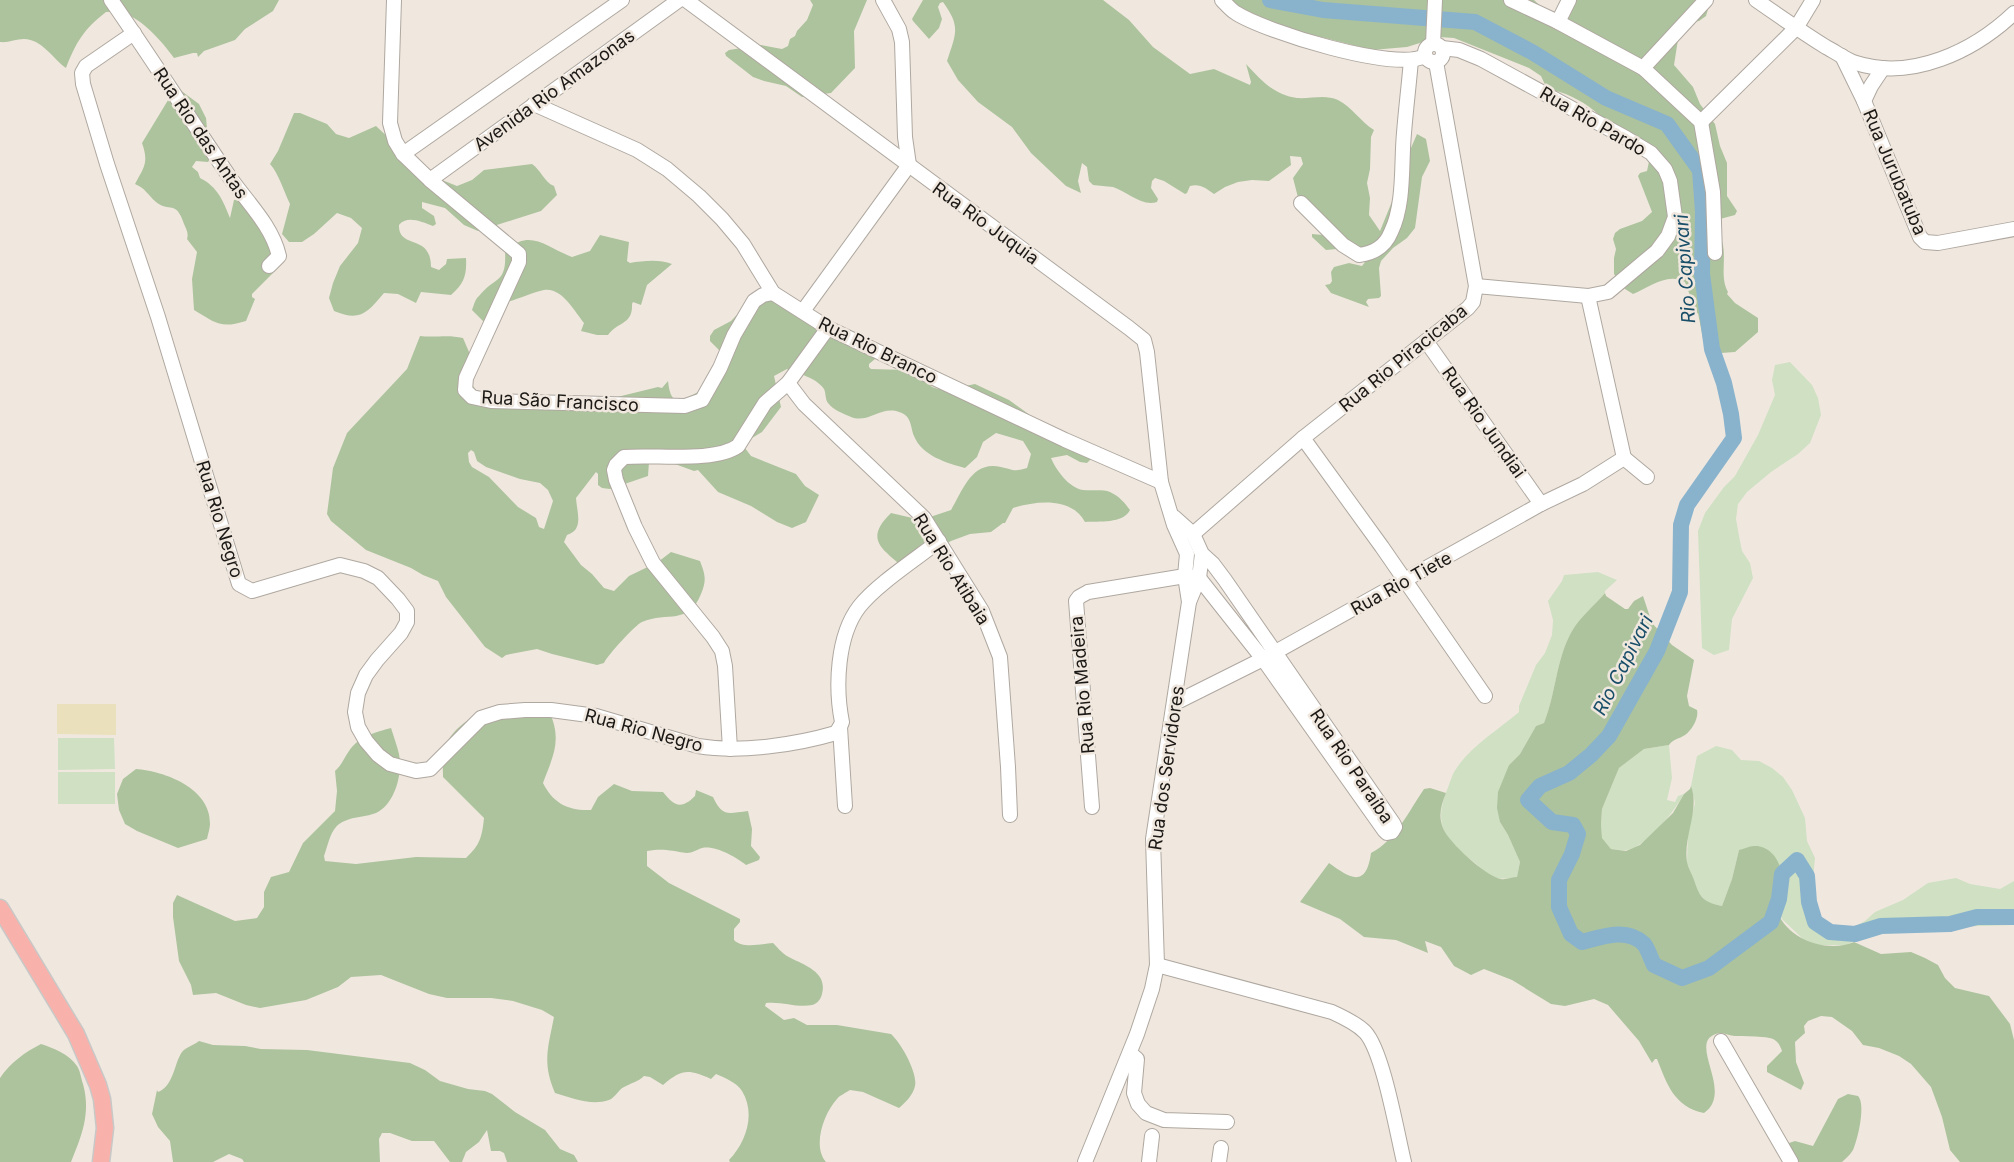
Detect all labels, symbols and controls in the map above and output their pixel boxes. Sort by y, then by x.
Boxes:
street label: Avenida Rio Amazonas [470,25,638,155]
street label: Rua Rio das Antas [149,63,253,203]
street label: Rua Rio Pardo [1536,82,1650,160]
street label: Rua Jurubatuba [1859,106,1931,238]
street label: Rua Rio Juquia [929,177,1043,269]
water label: Rio Capivari [1670,213,1700,324]
street label: Rua Rio Piracicaba [1335,300,1471,416]
street label: Rua Rio Branco [815,312,941,388]
street label: Rua Rio Jundiai [1438,362,1530,482]
street label: Rua São Francisco [481,386,639,416]
street label: Rua Rio Negro [192,458,248,580]
street label: Rua Rio Atibaia [909,509,995,629]
street label: Rua Rio Tiete [1347,547,1455,619]
water label: Rio Capivari [1588,611,1658,719]
street label: Rua Rio Madeira [1066,615,1098,755]
street label: Rua dos Servidores [1144,685,1188,851]
street label: Rua Rio Negro [583,704,705,756]
street label: Rua Rio Paraíba [1306,705,1398,827]

